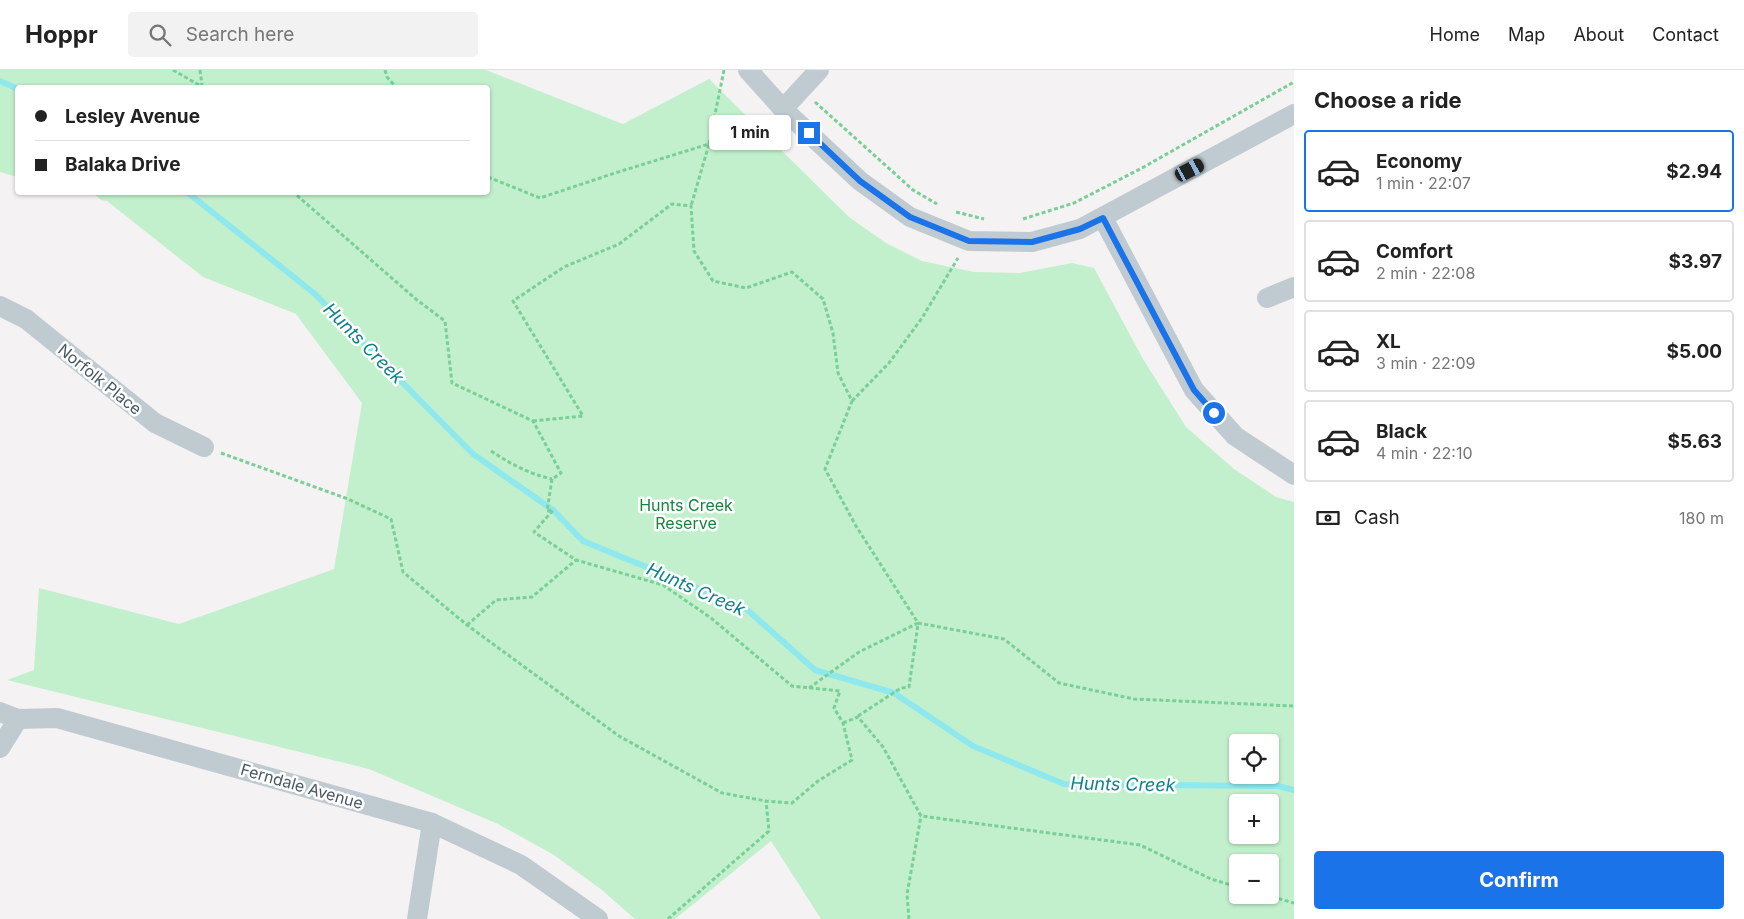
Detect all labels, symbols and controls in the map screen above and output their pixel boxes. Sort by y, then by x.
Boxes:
search box [128,12,478,57]
text: Hoppr [25,20,98,49]
icon: search [146,21,174,49]
text: Search here [186,23,294,46]
text: Home [1430,24,1480,45]
text: Map [1508,24,1545,45]
text: About [1573,24,1624,45]
text: Contact [1652,24,1719,45]
text: Choose a ride [1314,87,1462,113]
text: Lesley Avenue [65,105,200,128]
callout: 1 min [709,116,792,150]
text: 1 min [730,122,770,142]
route end [798,122,820,144]
icon: car [1316,149,1361,194]
text: Economy [1376,150,1462,173]
text: Balaka Drive [65,153,180,176]
car [1173,156,1206,184]
text: $2.94 [1666,160,1722,183]
text: 1 min · 22:07 [1376,173,1471,193]
icon: car [1316,239,1361,284]
text: Comfort [1376,240,1453,263]
text: $3.97 [1669,250,1722,273]
text: 2 min · 22:08 [1376,263,1475,283]
water label: Hunts Creek [319,298,409,388]
icon: car [1316,329,1361,374]
text: XL [1376,330,1401,353]
street label: Norfolk Place [54,339,146,419]
text: $5.00 [1666,340,1722,363]
text: 3 min · 22:09 [1376,353,1475,373]
route start [1203,402,1225,424]
icon: car [1316,419,1361,464]
text: Black [1376,420,1427,443]
text: $5.63 [1667,430,1722,453]
text: 4 min · 22:10 [1376,443,1473,463]
park label: Hunts Creek Reserve [639,495,733,533]
icon: cash [1314,504,1342,532]
text: Cash [1354,506,1400,529]
text: 180 m [1679,508,1724,528]
water label: Hunts Creek [644,558,749,620]
map controls [1229,734,1279,904]
button: locate [1229,734,1279,784]
street label: Ferndale Avenue [238,759,366,813]
water label: Hunts Creek [1070,773,1177,795]
button: + [1229,794,1279,844]
button: Confirm [1314,851,1724,909]
button: − [1229,854,1279,904]

